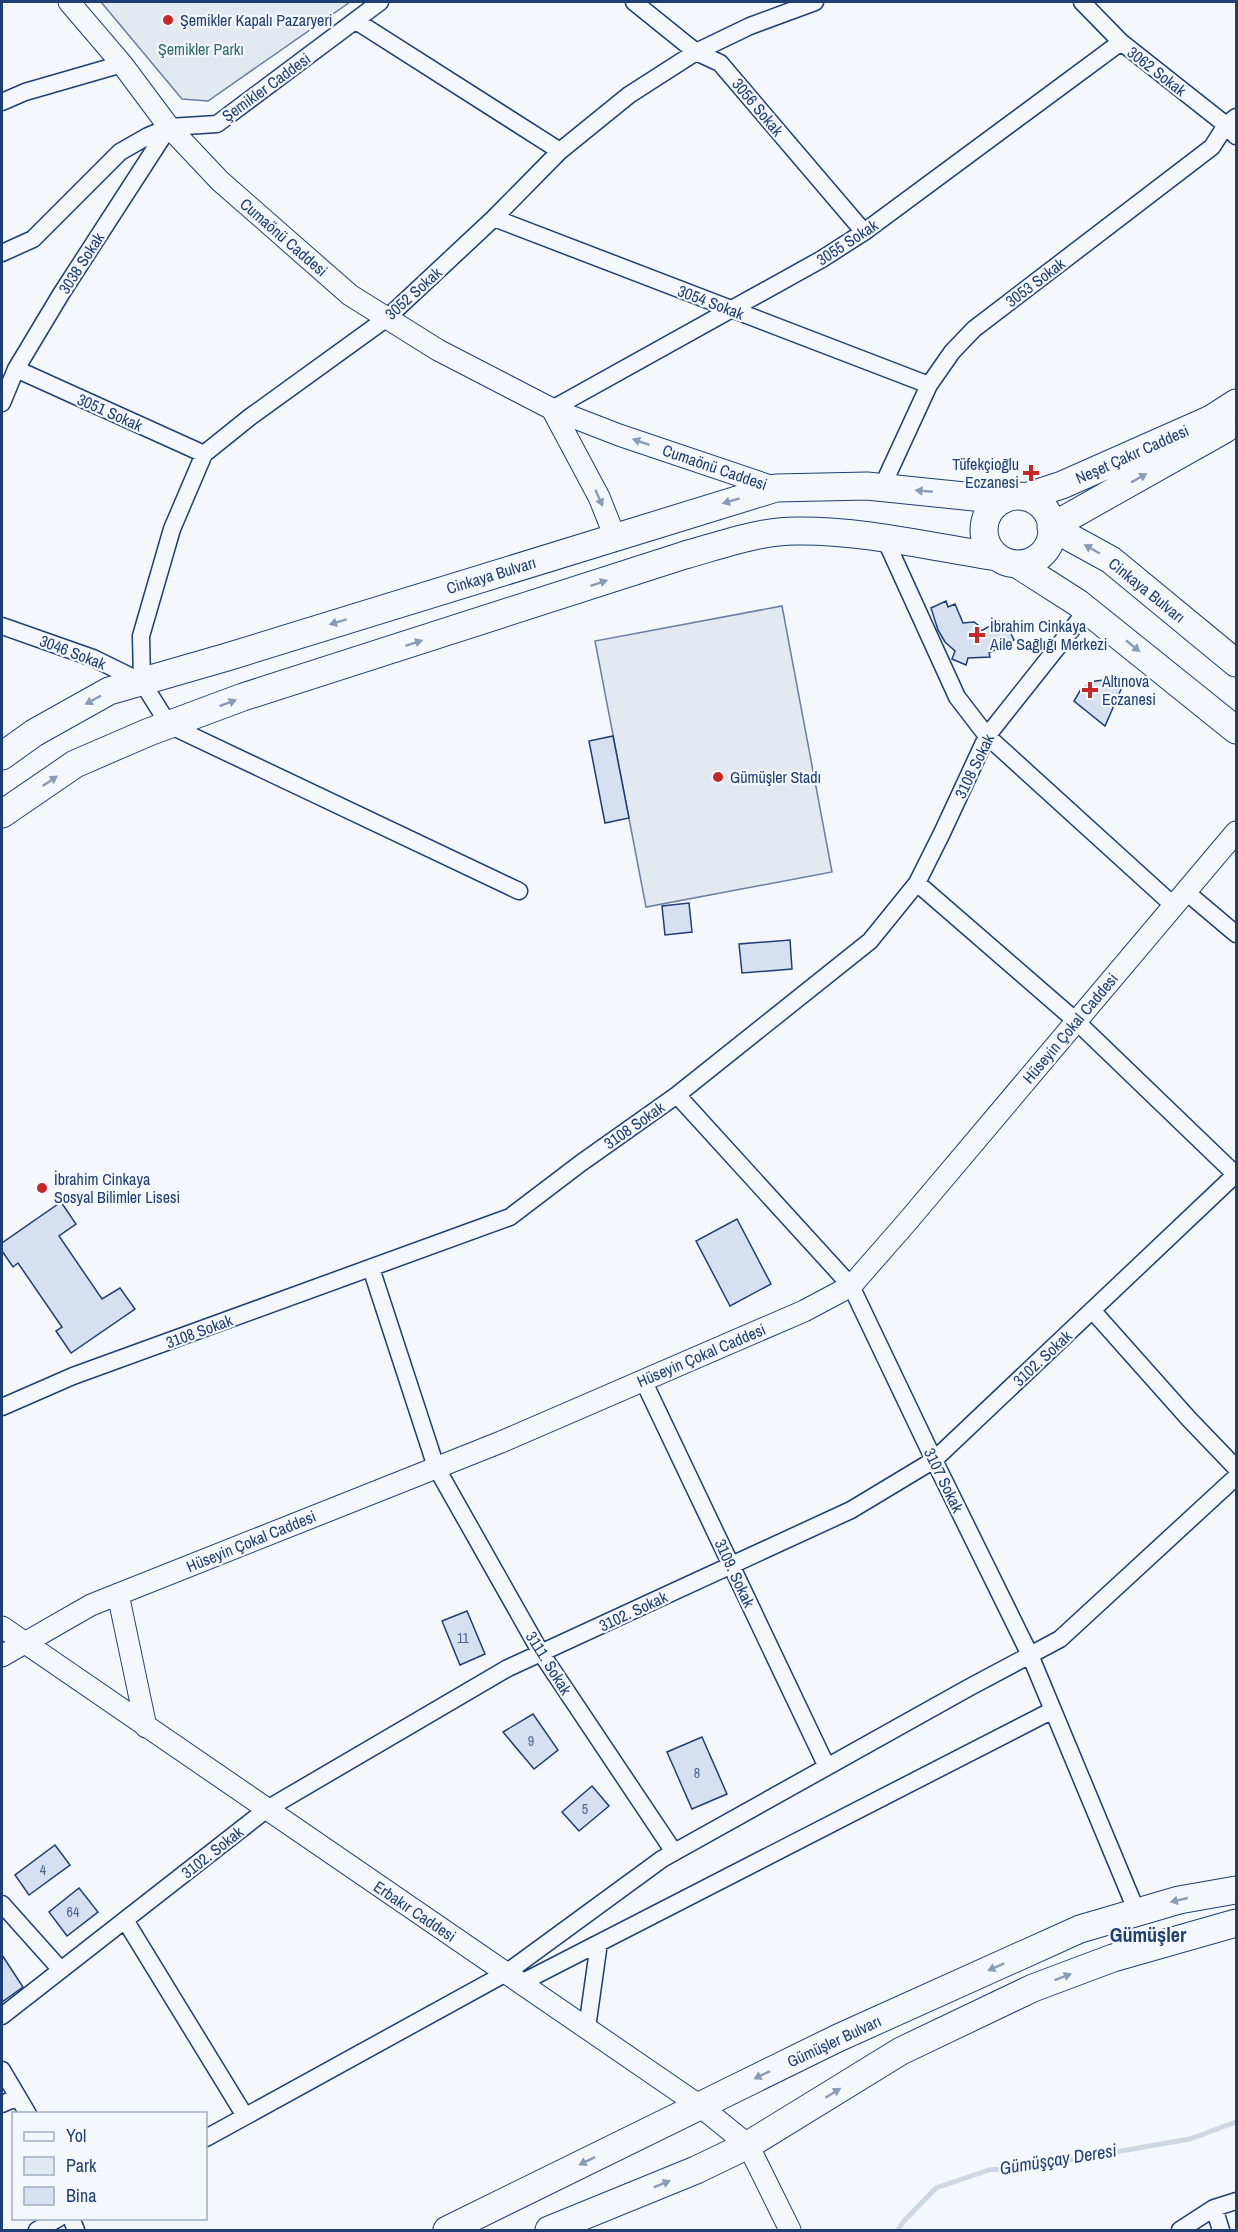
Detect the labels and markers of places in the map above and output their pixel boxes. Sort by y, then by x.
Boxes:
place label: Şemikler Kapalı Pazaryeri [180,9,332,31]
marker: Şemikler Kapalı Pazaryeri [161,13,175,27]
place label: Tüfekçioğlu Eczanesi [952,453,1019,493]
marker: Tüfekçioğlu Eczanesi [1024,466,1038,480]
place label: İbrahim Cinkaya Aile Sağlığı Merkezi [989,615,1107,655]
marker: İbrahim Cinkaya Aile Sağlığı Merkezi [968,626,986,644]
place label: Altınova Eczanesi [1101,670,1156,710]
marker: Altınova Eczanesi [1083,683,1097,697]
place label: Gümüşler Stadı [730,766,821,788]
marker: Gümüşler Stadı [711,770,725,784]
place label: İbrahim Cinkaya Sosyal Bilimler Lisesi [54,1168,180,1208]
marker: İbrahim Cinkaya Sosyal Bilimler Lisesi [35,1181,49,1195]

